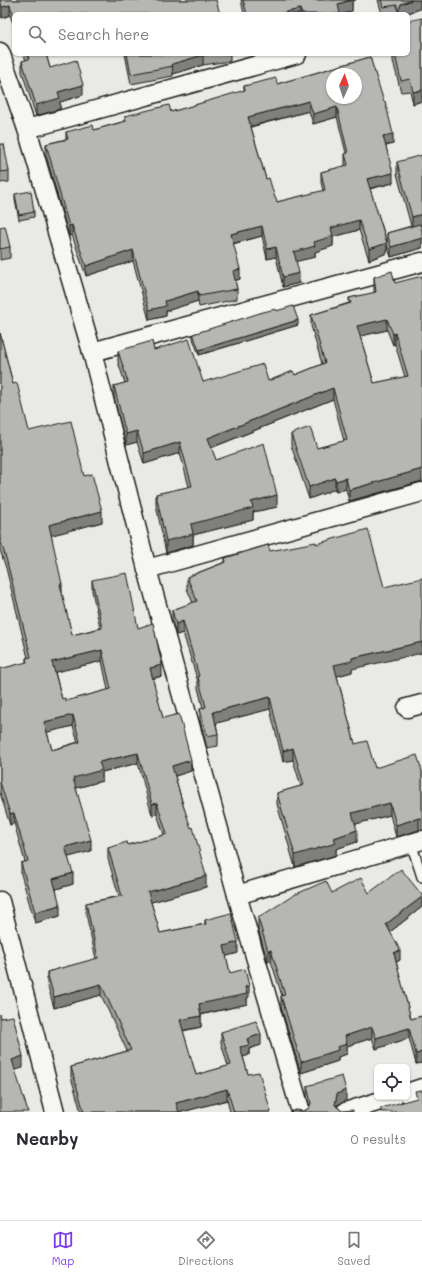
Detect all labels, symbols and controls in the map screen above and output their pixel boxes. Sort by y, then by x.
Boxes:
search box [12,12,410,56]
icon: search [26,23,48,45]
text: Search here [58,24,149,44]
north arrow [326,68,362,104]
map controls [374,1064,410,1100]
button: locate [374,1064,410,1100]
text: Nearby [16,1127,78,1149]
text: 0 results [351,1130,406,1147]
tab: Map [52,1229,74,1268]
tab: Directions [178,1229,234,1268]
tab: Saved [337,1229,370,1268]

